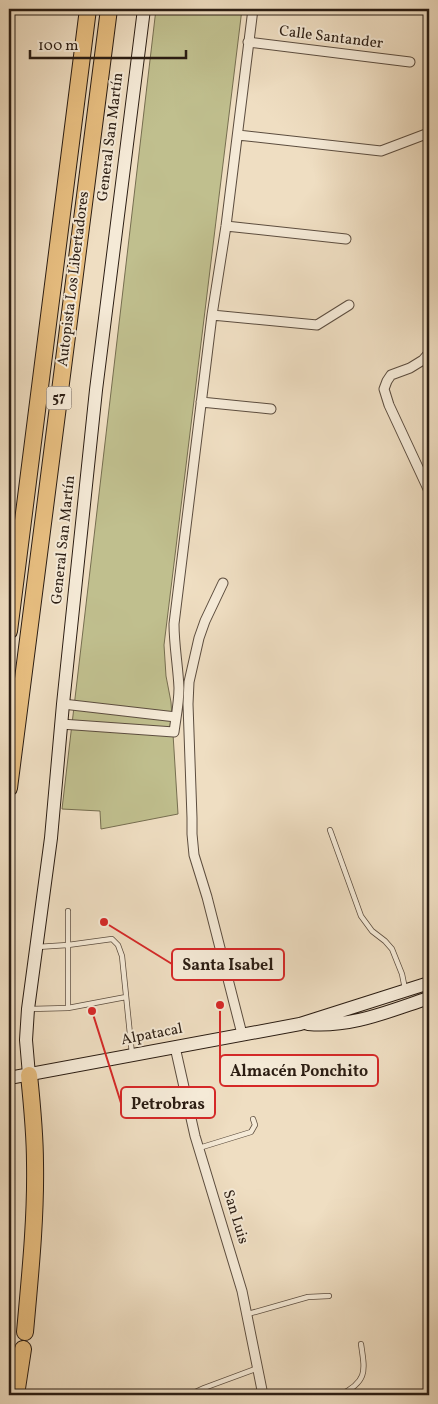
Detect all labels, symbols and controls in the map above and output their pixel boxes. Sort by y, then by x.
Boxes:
street label: Calle Santander [278,21,384,55]
scale bar [30,28,186,60]
text: 100 m [38,36,78,57]
street label: General San Martín [93,71,129,203]
street label: Autopista Los Libertadores [53,190,95,368]
road number: 57 [46,386,72,409]
street label: General San Martín [47,474,81,606]
callout: Santa Isabel [172,949,284,980]
text: Santa Isabel [182,955,274,977]
street label: Alpatacal [119,1019,185,1051]
callout: Almacén Ponchito [220,1055,378,1086]
text: Almacén Ponchito [230,1061,368,1083]
callout: Petrobras [121,1087,215,1118]
text: Petrobras [131,1094,205,1116]
street label: San Luis [217,1187,253,1247]

